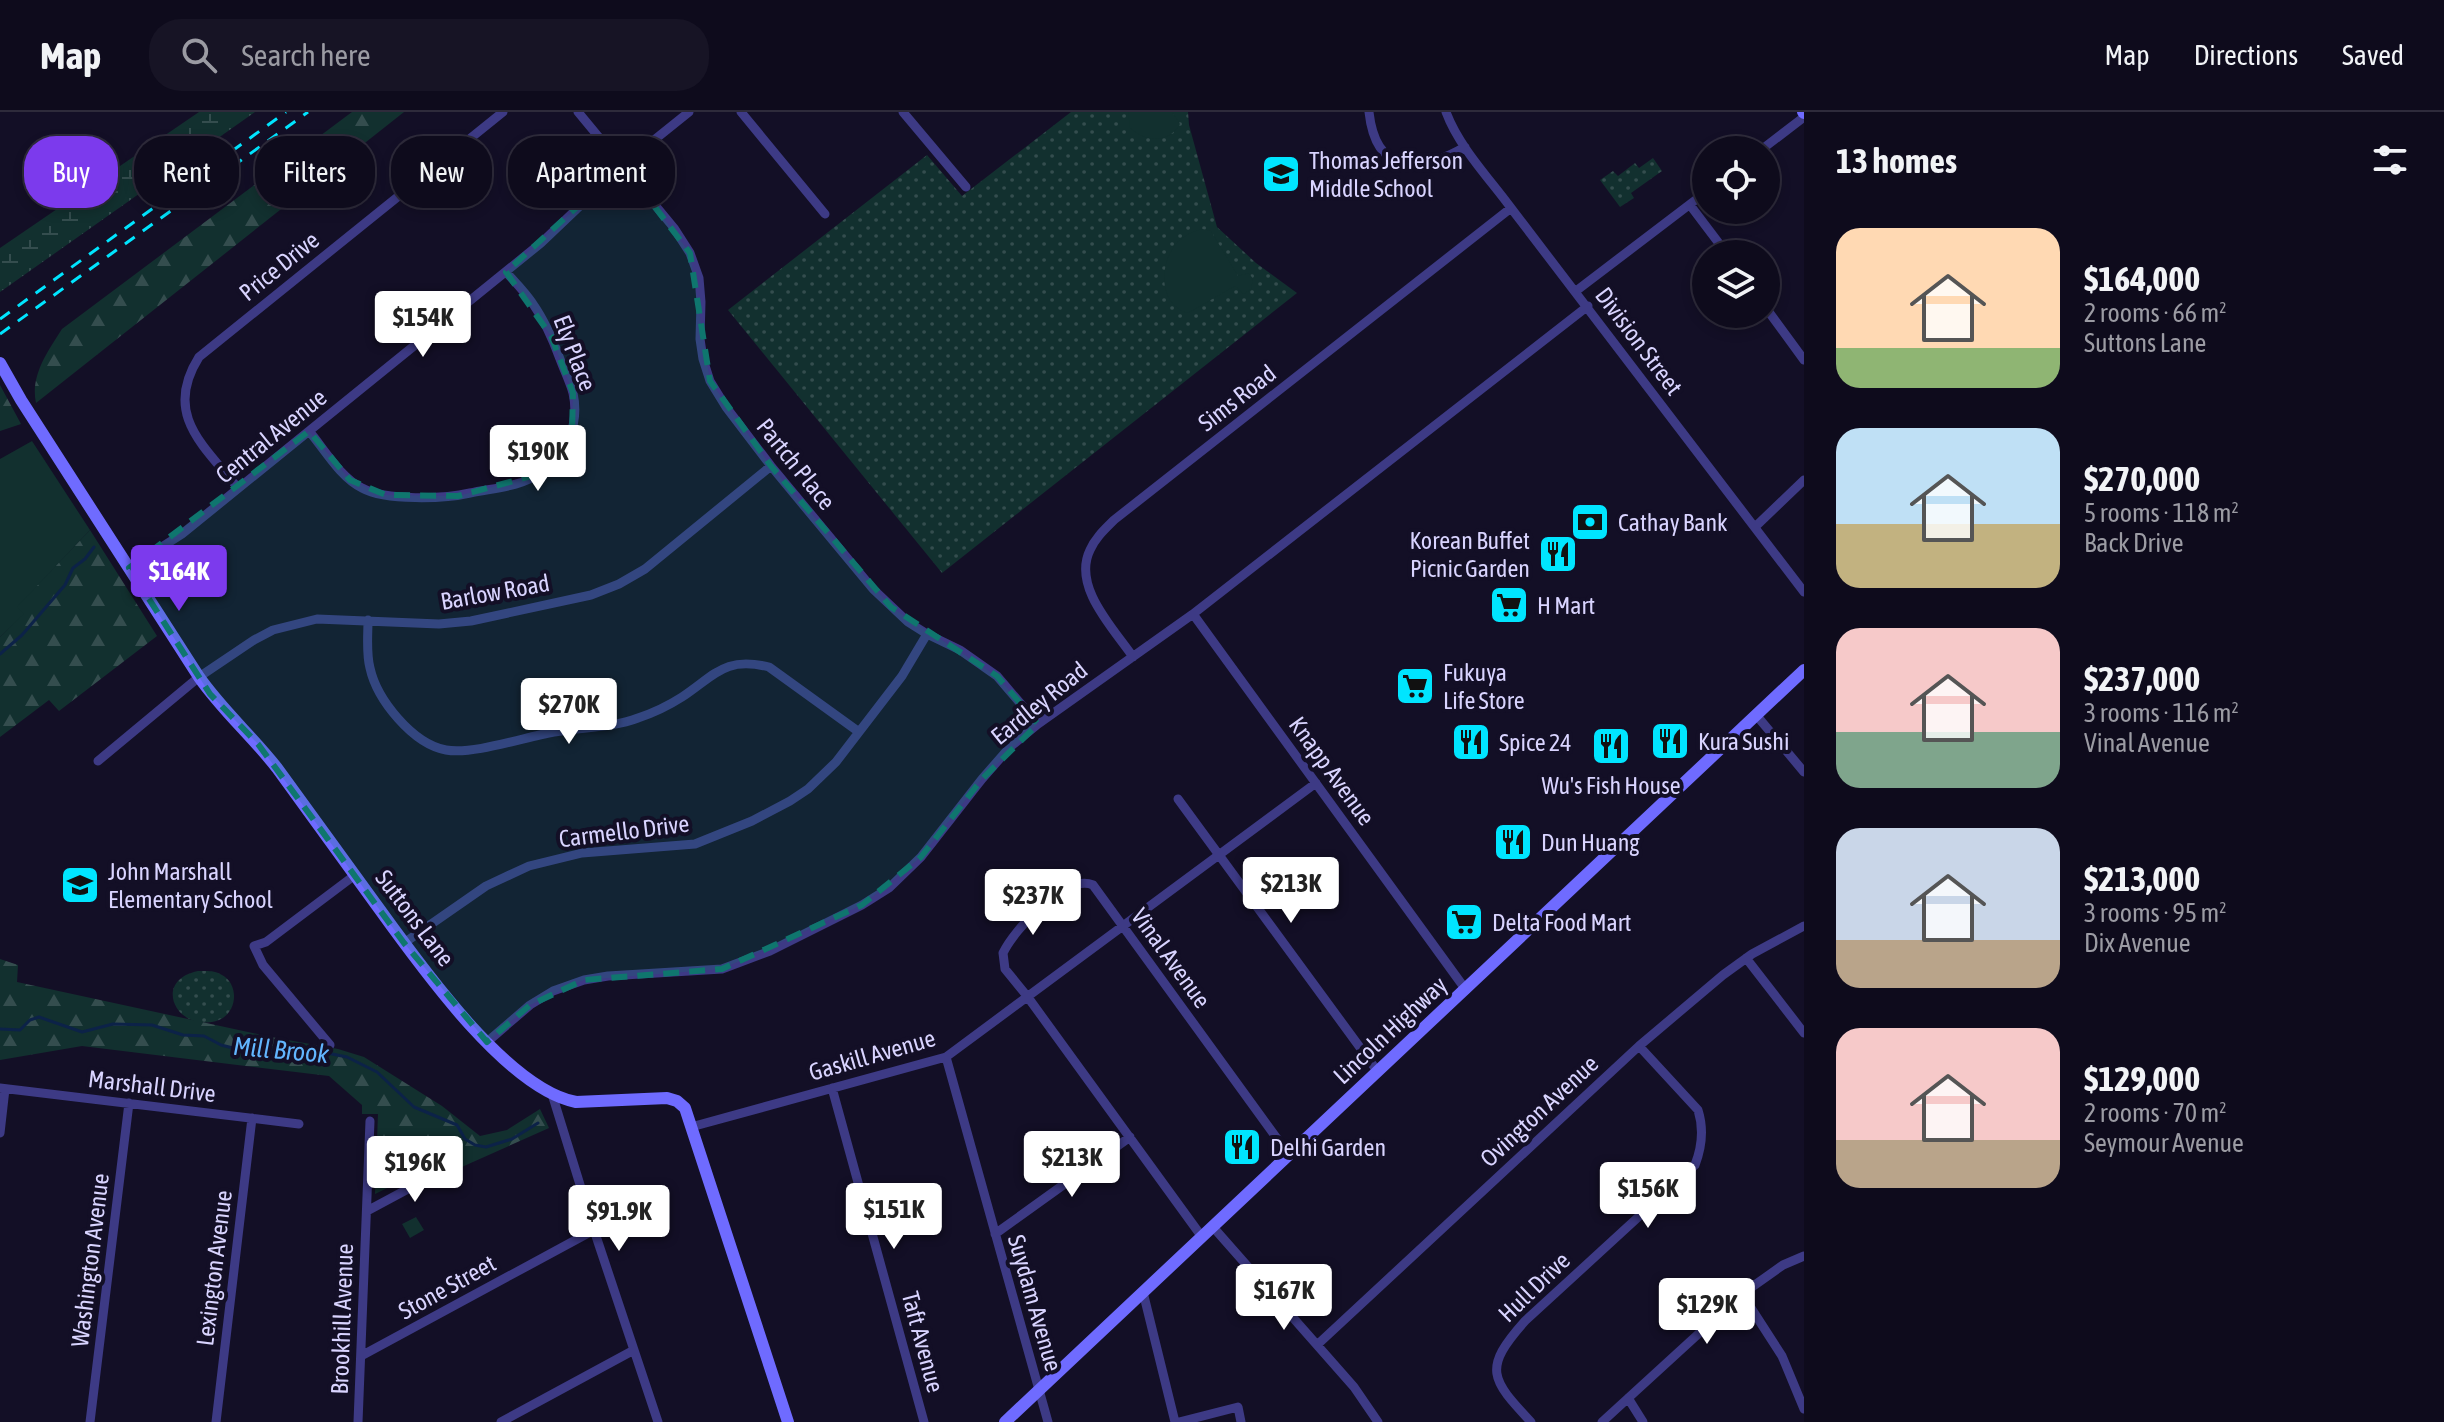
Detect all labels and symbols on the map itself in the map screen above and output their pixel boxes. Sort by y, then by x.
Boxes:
place label: Thomas Jefferson Middle School [1309,147,1463,202]
school or university icon: Thomas Jefferson Middle School [1260,153,1302,195]
street label: Price Drive [234,226,324,306]
street label: Division Street [1590,282,1688,400]
pin: $154K [367,291,479,359]
street label: Ely Place [548,311,602,395]
street label: Sims Road [1193,360,1281,436]
street label: Central Avenue [210,383,332,489]
street label: Partch Place [751,413,841,515]
pin: $190K [482,425,594,493]
bank icon: Cathay Bank [1569,501,1611,543]
place label: Cathay Bank [1618,509,1728,536]
place label: Korean Buffet Picnic Garden [1410,527,1530,582]
restaurant icon: Korean Buffet Picnic Garden [1537,533,1579,575]
pin: $164K [123,545,235,613]
street label: Barlow Road [438,569,552,615]
supermarket icon: H Mart [1488,584,1530,626]
place label: H Mart [1537,592,1595,619]
street label: Eardley Road [986,656,1092,750]
place label: Fukuya Life Store [1443,659,1525,714]
supermarket icon: Fukuya Life Store [1394,665,1436,707]
pin: $270K [513,678,625,746]
street label: Knapp Avenue [1284,712,1380,830]
restaurant icon: Kura Sushi [1649,720,1691,762]
restaurant icon: Spice 24 [1450,721,1492,763]
restaurant icon: Wu's Fish House [1590,725,1632,767]
place label: Kura Sushi [1698,728,1789,755]
place label: Spice 24 [1499,729,1572,756]
place label: Wu's Fish House [1541,772,1681,799]
street label: Carmello Drive [557,810,691,852]
restaurant icon: Dun Huang [1492,821,1534,863]
place label: Dun Huang [1541,829,1640,856]
pin: $213K [1235,857,1347,925]
place label: John Marshall Elementary School [108,858,274,913]
school or university icon: John Marshall Elementary School [59,864,101,906]
street label: Suttons Lane [370,865,460,971]
pin: $237K [977,869,1089,937]
supermarket icon: Delta Food Mart [1443,901,1485,943]
street label: Vinal Avenue [1126,903,1216,1013]
place label: Delta Food Mart [1492,909,1632,936]
street label: Lincoln Highway [1328,971,1452,1089]
street label: Gaskill Avenue [806,1024,938,1086]
water label: Mill Brook [232,1031,331,1069]
street label: Ovington Avenue [1475,1050,1603,1172]
street label: Marshall Drive [87,1065,217,1107]
restaurant icon: Delhi Garden [1221,1126,1263,1168]
pin: $213K [1016,1131,1128,1199]
place label: Delhi Garden [1270,1134,1386,1161]
pin: $196K [359,1136,471,1204]
pin: $156K [1592,1162,1704,1230]
street label: Washington Avenue [66,1172,114,1348]
pin: $151K [838,1183,950,1251]
pin: $91.9K [554,1185,684,1253]
street label: Lexington Avenue [191,1189,237,1347]
street label: Suydam Avenue [1003,1232,1067,1374]
street label: Brookhill Avenue [326,1243,358,1395]
street label: Hull Drive [1493,1247,1575,1327]
street label: Stone Street [394,1249,500,1325]
pin: $167K [1228,1264,1340,1332]
pin: $129K [1651,1278,1763,1346]
street label: Taft Avenue [897,1289,949,1395]

